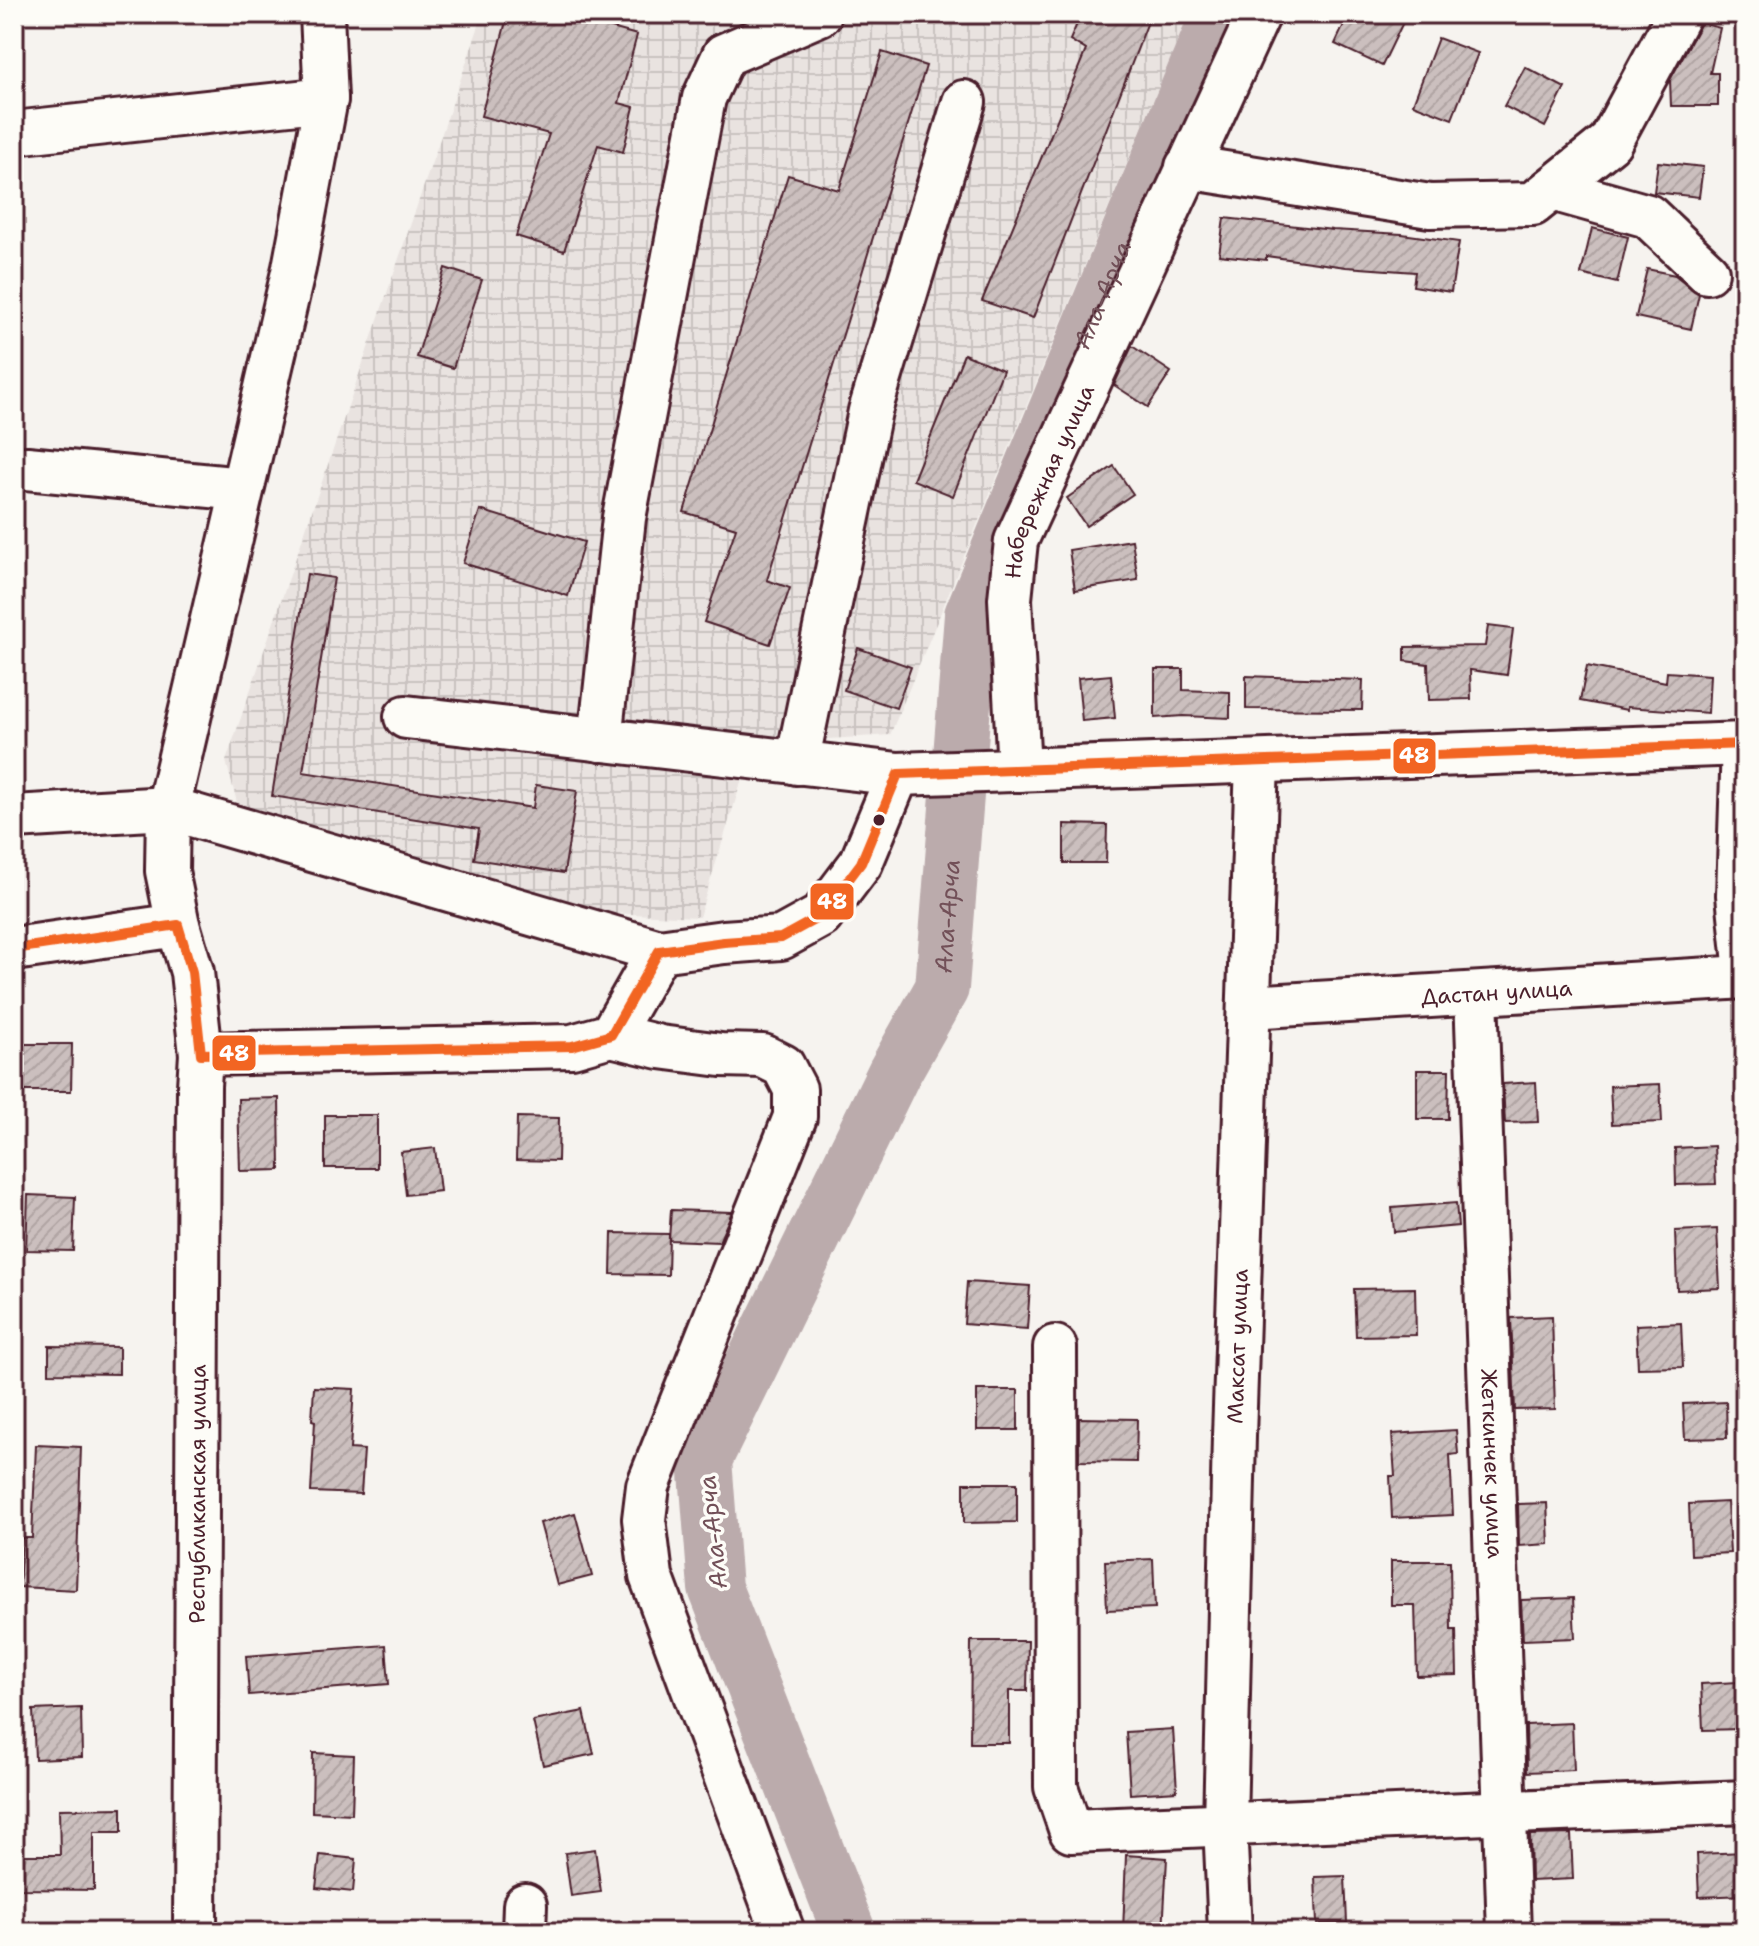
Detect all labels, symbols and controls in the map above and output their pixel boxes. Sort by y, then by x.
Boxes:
water label: Ала-Арча [1066,236,1139,354]
street label: Набережная улица [998,379,1101,580]
line badge: 48 [1392,737,1437,775]
text: 48 [1399,741,1429,770]
unlabelled marker [871,812,887,828]
water label: Ала-Арча [927,858,968,974]
line badge: 48 [809,882,855,921]
text: 48 [817,887,847,916]
street label: Дастан улица [1420,973,1573,1011]
line badge: 48 [211,1034,257,1072]
text: 48 [219,1039,249,1068]
street label: Максат улица [1220,1268,1254,1424]
street label: Республиканская улица [182,1364,212,1624]
street label: Жеткинчек улица [1475,1368,1510,1560]
water label: Ала-Арча [691,1474,735,1590]

